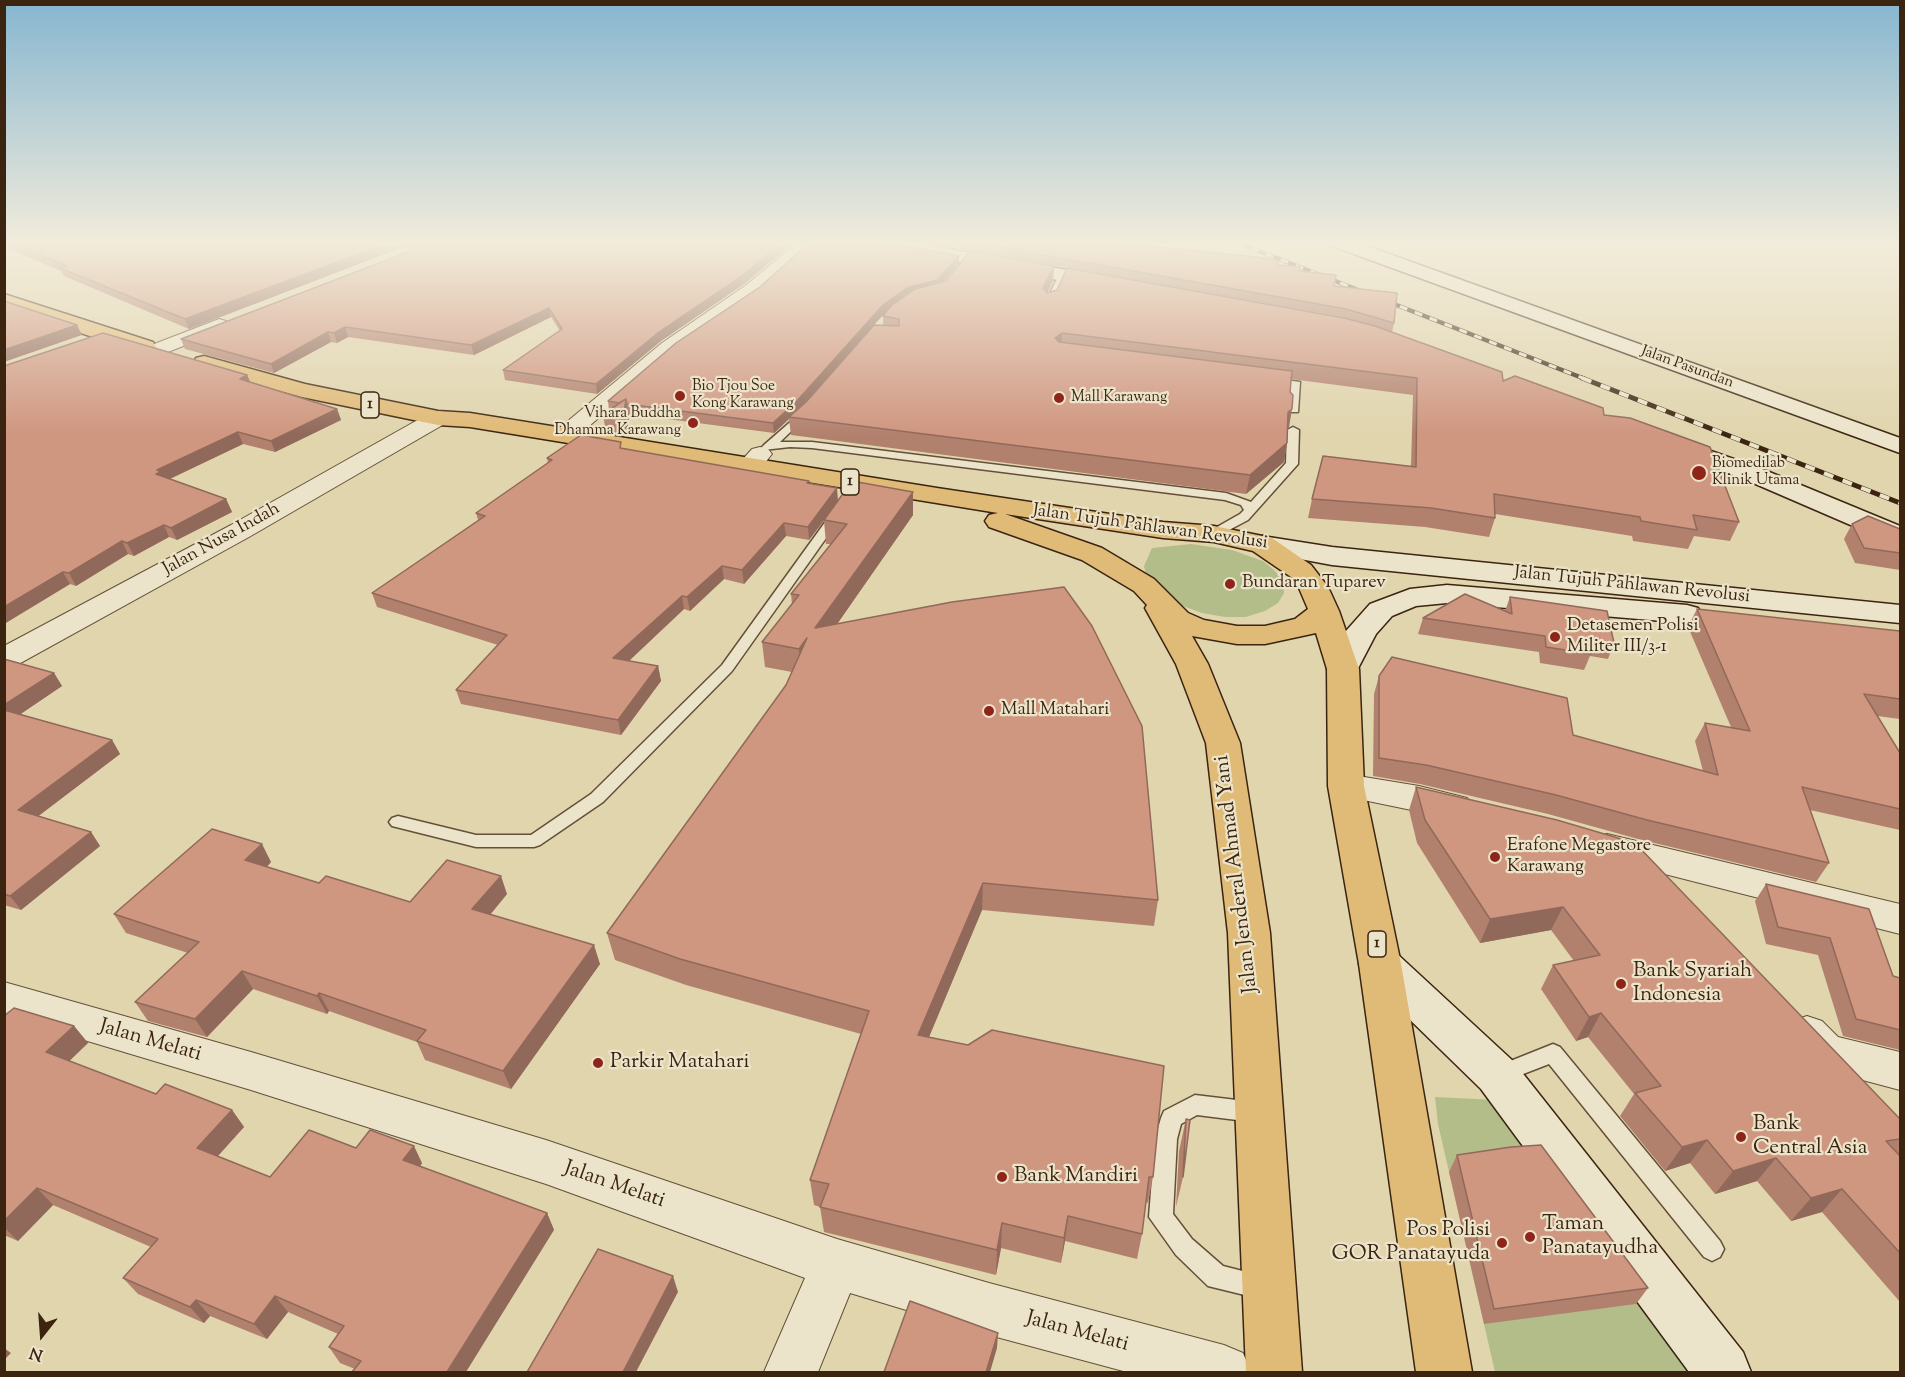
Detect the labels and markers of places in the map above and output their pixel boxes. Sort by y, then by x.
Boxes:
place label: Bio Tjou Soe Kong Karawang [692,378,794,413]
marker: Bio Tjou Soe Kong Karawang [673,389,687,403]
place label: Mall Karawang [1071,389,1167,407]
marker: Mall Karawang [1052,391,1066,405]
place label: Vihara Buddha Dhamma Karawang [554,405,681,440]
marker: Vihara Buddha Dhamma Karawang [686,416,700,430]
place label: Biomedilab Klinik Utama [1712,455,1799,490]
marker: Biomedilab Klinik Utama [1690,464,1708,482]
place label: Bundaran Tuparev [1242,573,1386,595]
marker: Bundaran Tuparev [1223,577,1237,591]
place label: Detasemen Polisi Militer III/3-1 [1567,616,1698,658]
marker: Detasemen Polisi Militer III/3-1 [1548,630,1562,644]
place label: Mall Matahari [1001,700,1109,722]
marker: Mall Matahari [982,704,996,718]
place label: Erafone Megastore Karawang [1507,836,1651,878]
marker: Erafone Megastore Karawang [1488,850,1502,864]
place label: Bank Syariah Indonesia [1633,959,1752,1009]
marker: Bank Syariah Indonesia [1614,977,1628,991]
place label: Parkir Matahari [610,1050,750,1076]
marker: Parkir Matahari [591,1056,605,1070]
place label: Bank Central Asia [1753,1112,1867,1162]
marker: Bank Central Asia [1734,1130,1748,1144]
place label: Bank Mandiri [1014,1164,1138,1190]
marker: Bank Mandiri [995,1170,1009,1184]
place label: Taman Panatayudha [1542,1212,1658,1262]
place label: Pos Polisi GOR Panatayuda [1332,1218,1490,1268]
marker: Taman Panatayudha [1523,1230,1537,1244]
marker: Pos Polisi GOR Panatayuda [1495,1236,1509,1250]

